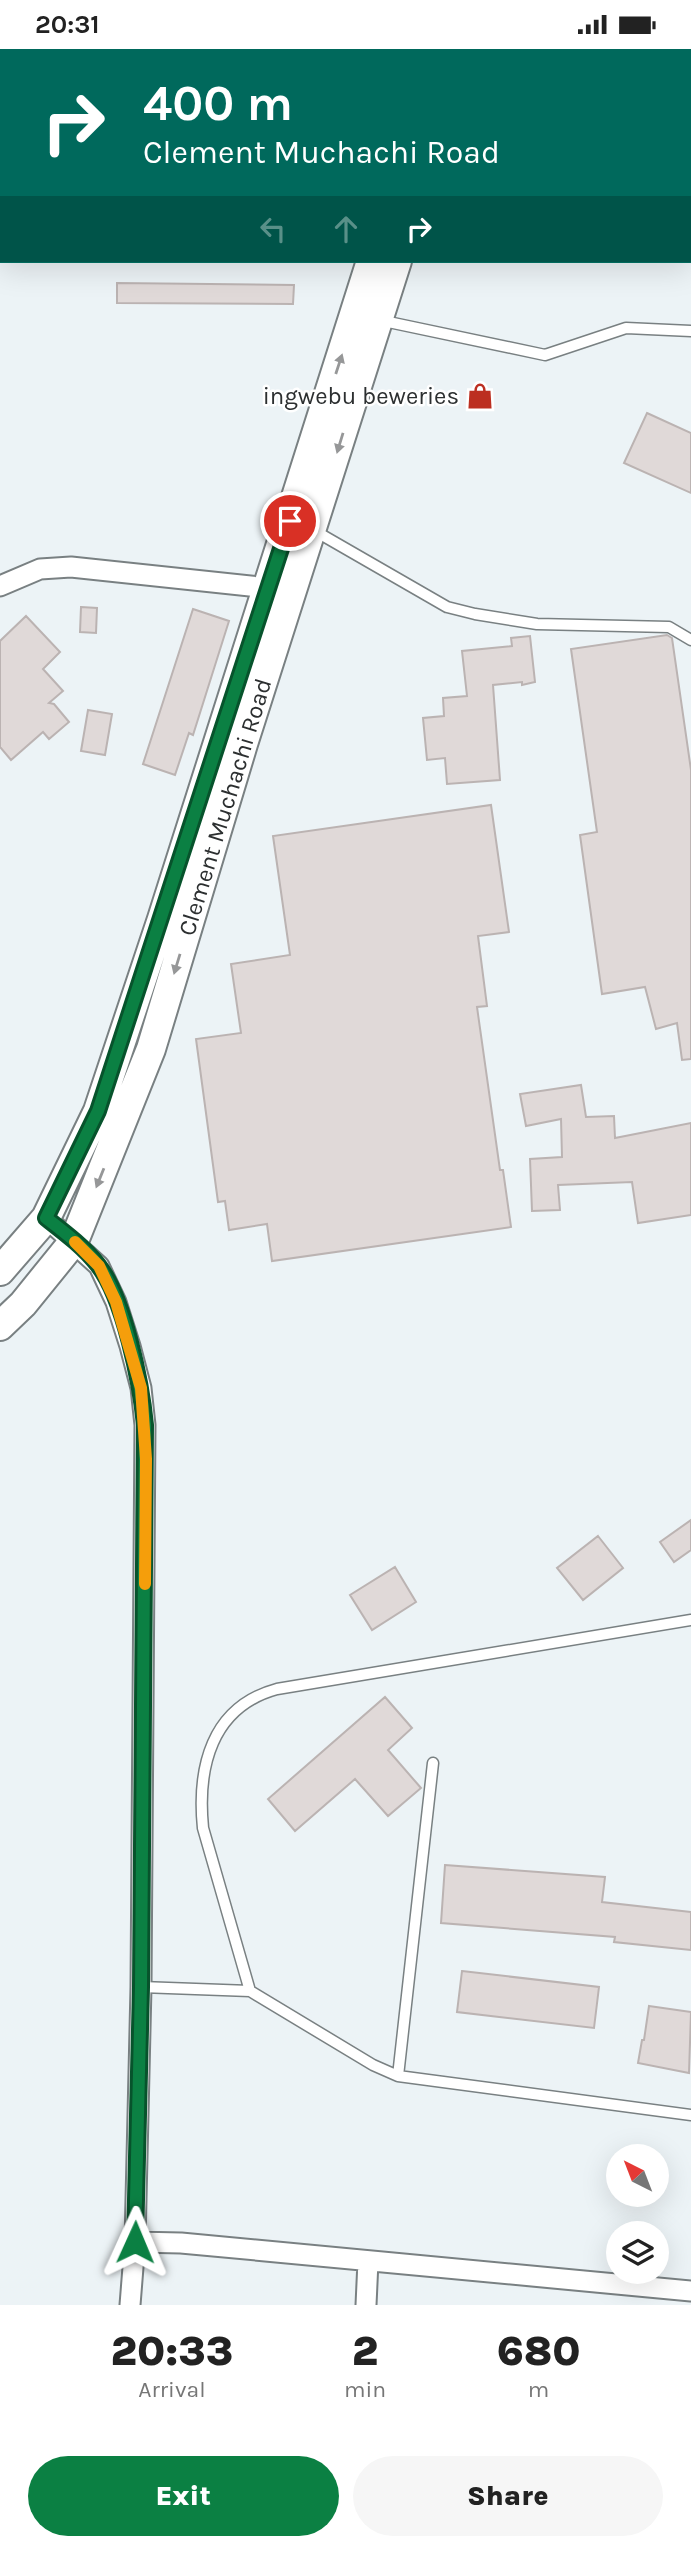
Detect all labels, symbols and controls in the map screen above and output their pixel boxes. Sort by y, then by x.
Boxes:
text: 20:31 [35,9,100,40]
text: 400 m [143,75,293,132]
icon: right [28,77,119,168]
text: Clement Muchachi Road [143,134,500,171]
icon: left [254,210,292,248]
icon: ahead [327,210,365,248]
icon: right [400,210,438,248]
one-way arrow [335,353,345,374]
shop icon: ingwebu beweries [465,381,495,411]
place label: ingwebu beweries [263,382,459,410]
one-way arrow [334,432,344,453]
pin [260,491,320,551]
icon: arrive [271,502,309,540]
street label: Clement Muchachi Road [172,675,278,939]
one-way arrow [171,953,181,974]
one-way arrow [94,1167,105,1188]
north arrow [606,2144,668,2207]
map controls [606,2144,669,2284]
position arrow [98,2205,172,2279]
button: layers [606,2221,669,2284]
text: 20:33 [110,2326,233,2376]
text: 2 [352,2326,378,2376]
text: 680 [497,2326,580,2376]
text: Arrival [138,2376,206,2403]
text: min [344,2376,386,2403]
text: m [528,2376,549,2403]
button: Exit [28,2456,339,2536]
button: Share [353,2456,663,2536]

